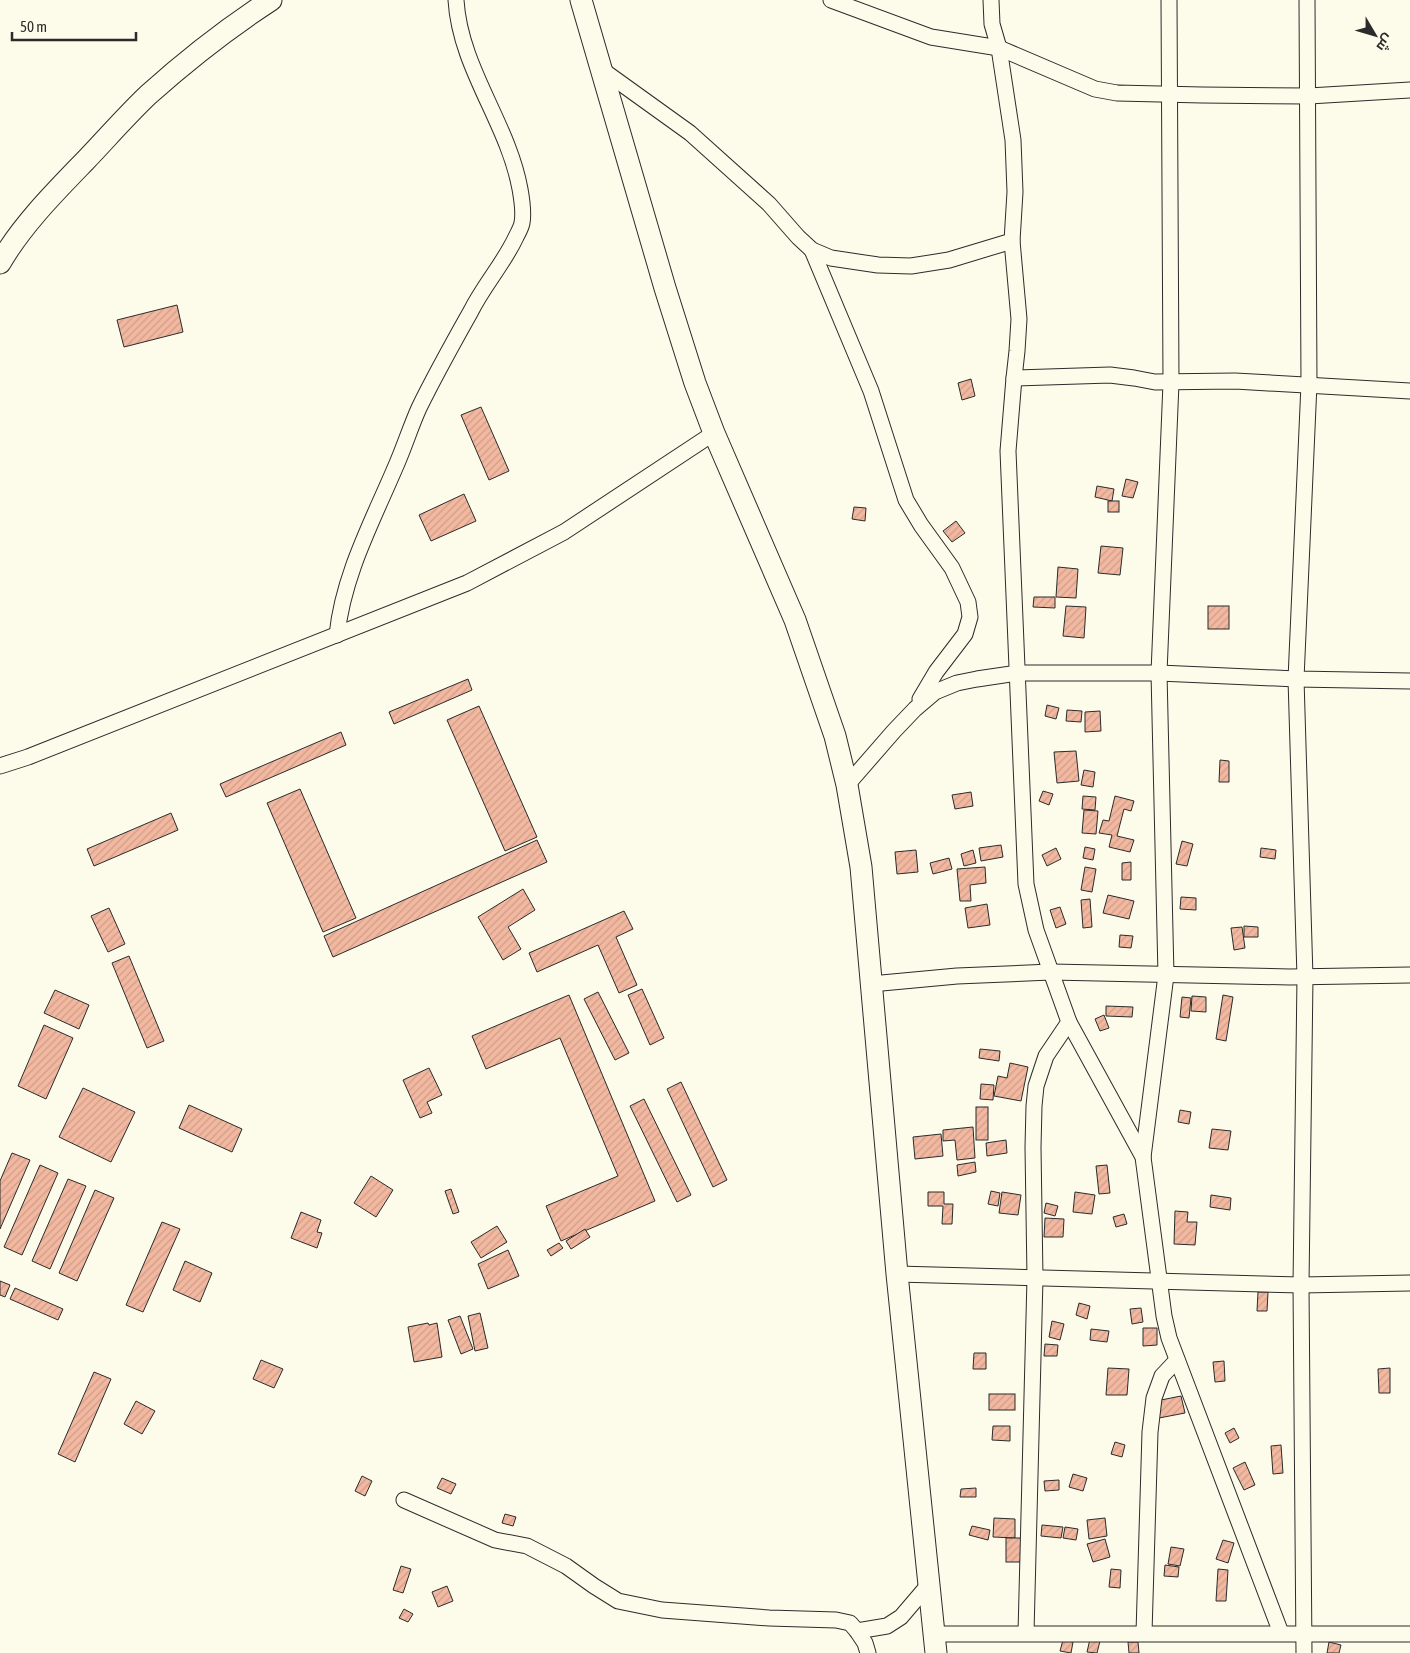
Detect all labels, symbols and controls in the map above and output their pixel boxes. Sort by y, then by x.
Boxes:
scale bar [12,10,136,42]
north arrow [1350,10,1400,60]
text: 50 m [20,18,47,35]
text: ش [1373,30,1397,55]

